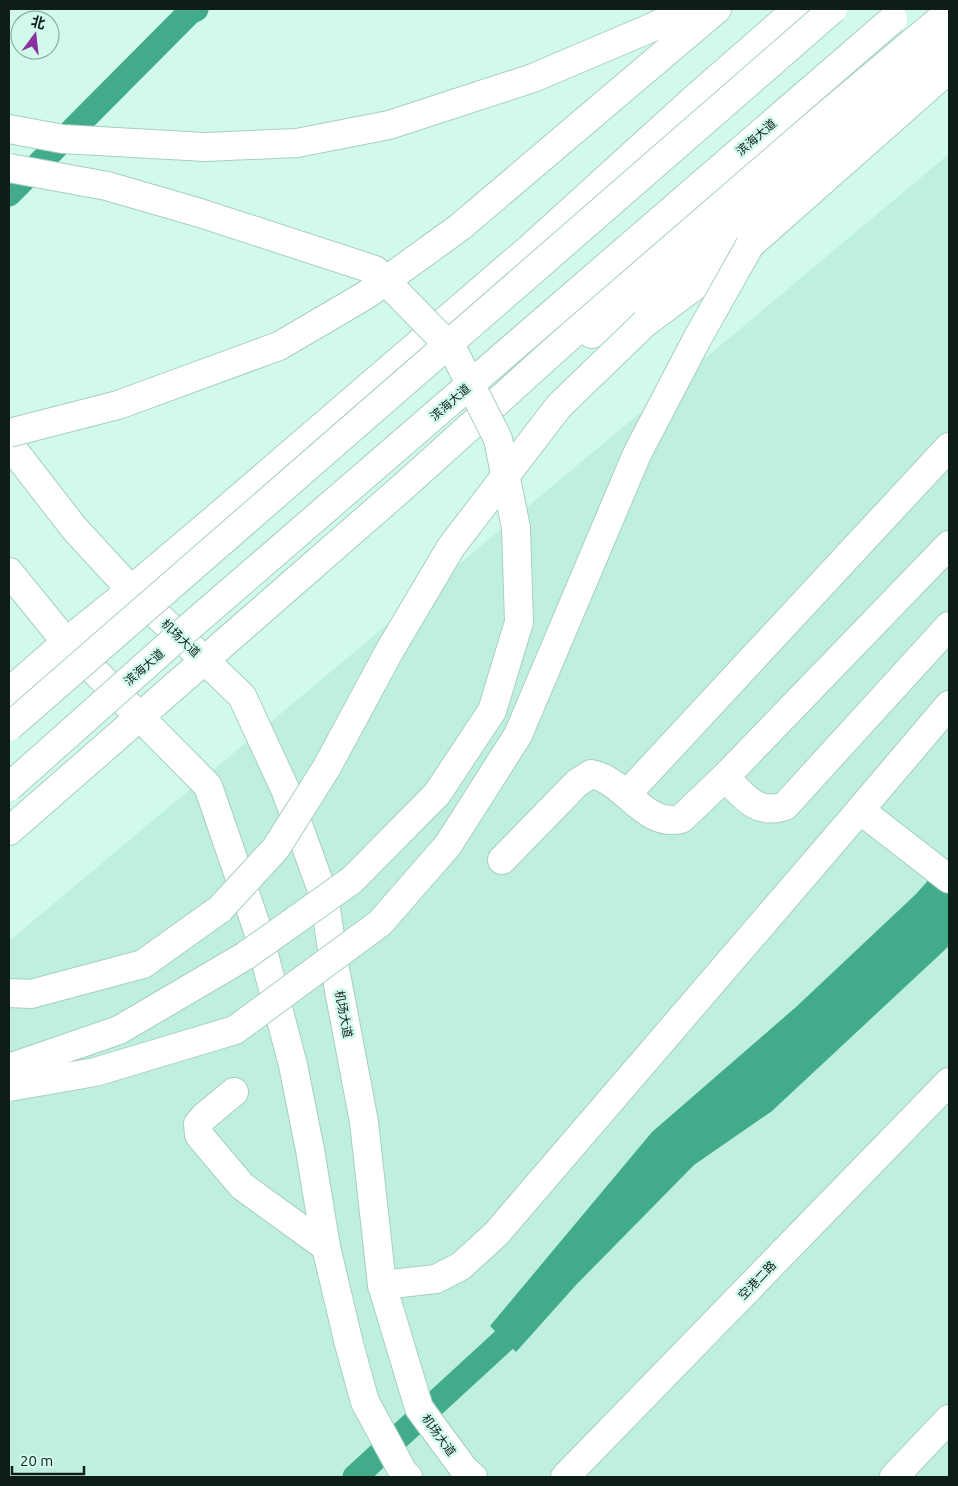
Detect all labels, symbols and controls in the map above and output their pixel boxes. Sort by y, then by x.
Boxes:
north arrow [10,10,60,60]
text: 北 [30,13,47,32]
street label: 滨海大道 [734,116,778,158]
street label: 滨海大道 [428,381,472,423]
street label: 机场大道 [159,617,203,659]
street label: 滨海大道 [122,646,166,688]
street label: 机场大道 [333,989,355,1039]
street label: 空港二路 [736,1258,778,1302]
street label: 机场大道 [420,1412,458,1458]
scale bar [12,1444,85,1476]
text: 20 m [20,1452,53,1469]

